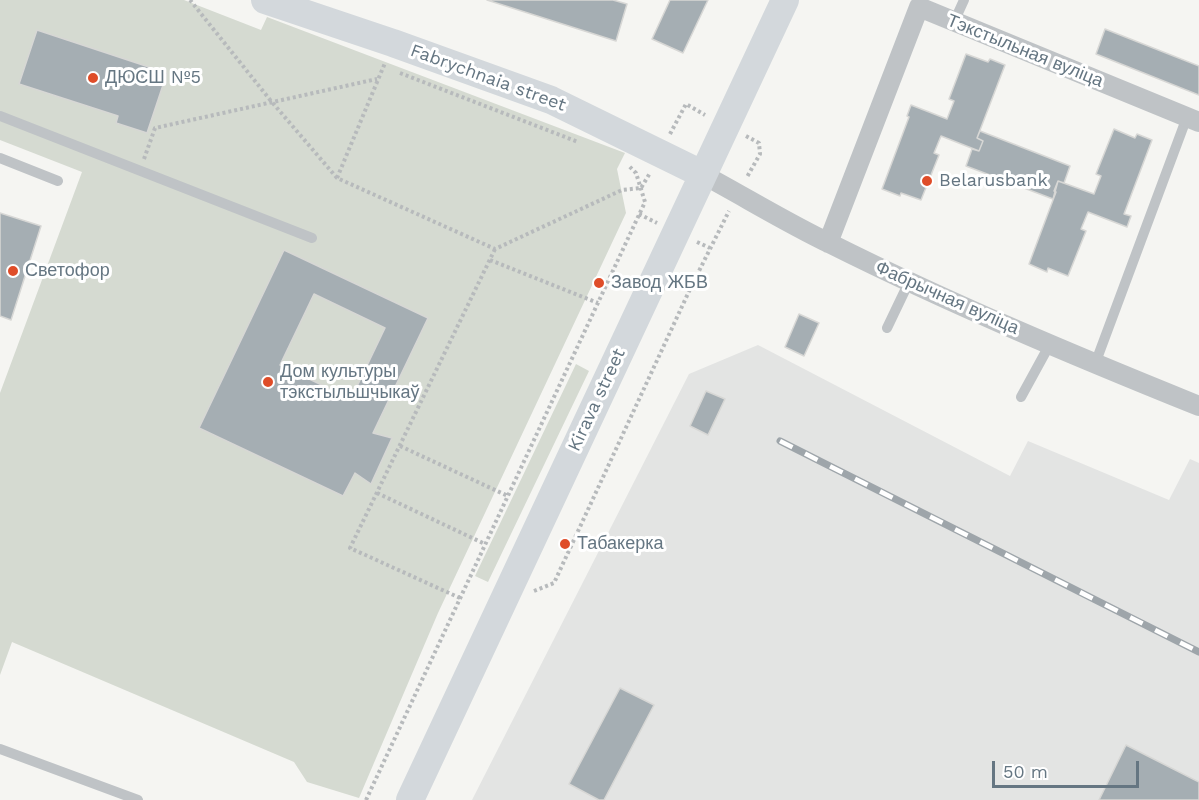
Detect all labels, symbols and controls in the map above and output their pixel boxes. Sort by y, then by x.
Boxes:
street label: Тэкстыльная вуліца [944,10,1106,92]
street label: Fabrychnaia street [407,40,569,116]
place label: ДЮСШ №5 [105,67,201,89]
marker: ДЮСШ №5 [86,71,100,85]
place label: Belarusbank [939,170,1048,192]
marker: Belarusbank [920,174,934,188]
street label: Фабрычная вуліца [872,257,1022,339]
place label: Светофор [25,260,110,282]
marker: Светофор [6,264,20,278]
place label: Завод ЖБВ [611,272,708,294]
marker: Завод ЖБВ [592,276,606,290]
street label: Kirava street [564,345,630,455]
place label: Дом культуры тэкстыльшчыкаў [280,361,420,404]
marker: Дом культуры тэкстыльшчыкаў [261,375,275,389]
place label: Табакерка [577,533,663,555]
marker: Табакерка [558,537,572,551]
scale bar [995,749,1142,787]
text: 50 m [1003,761,1048,782]

